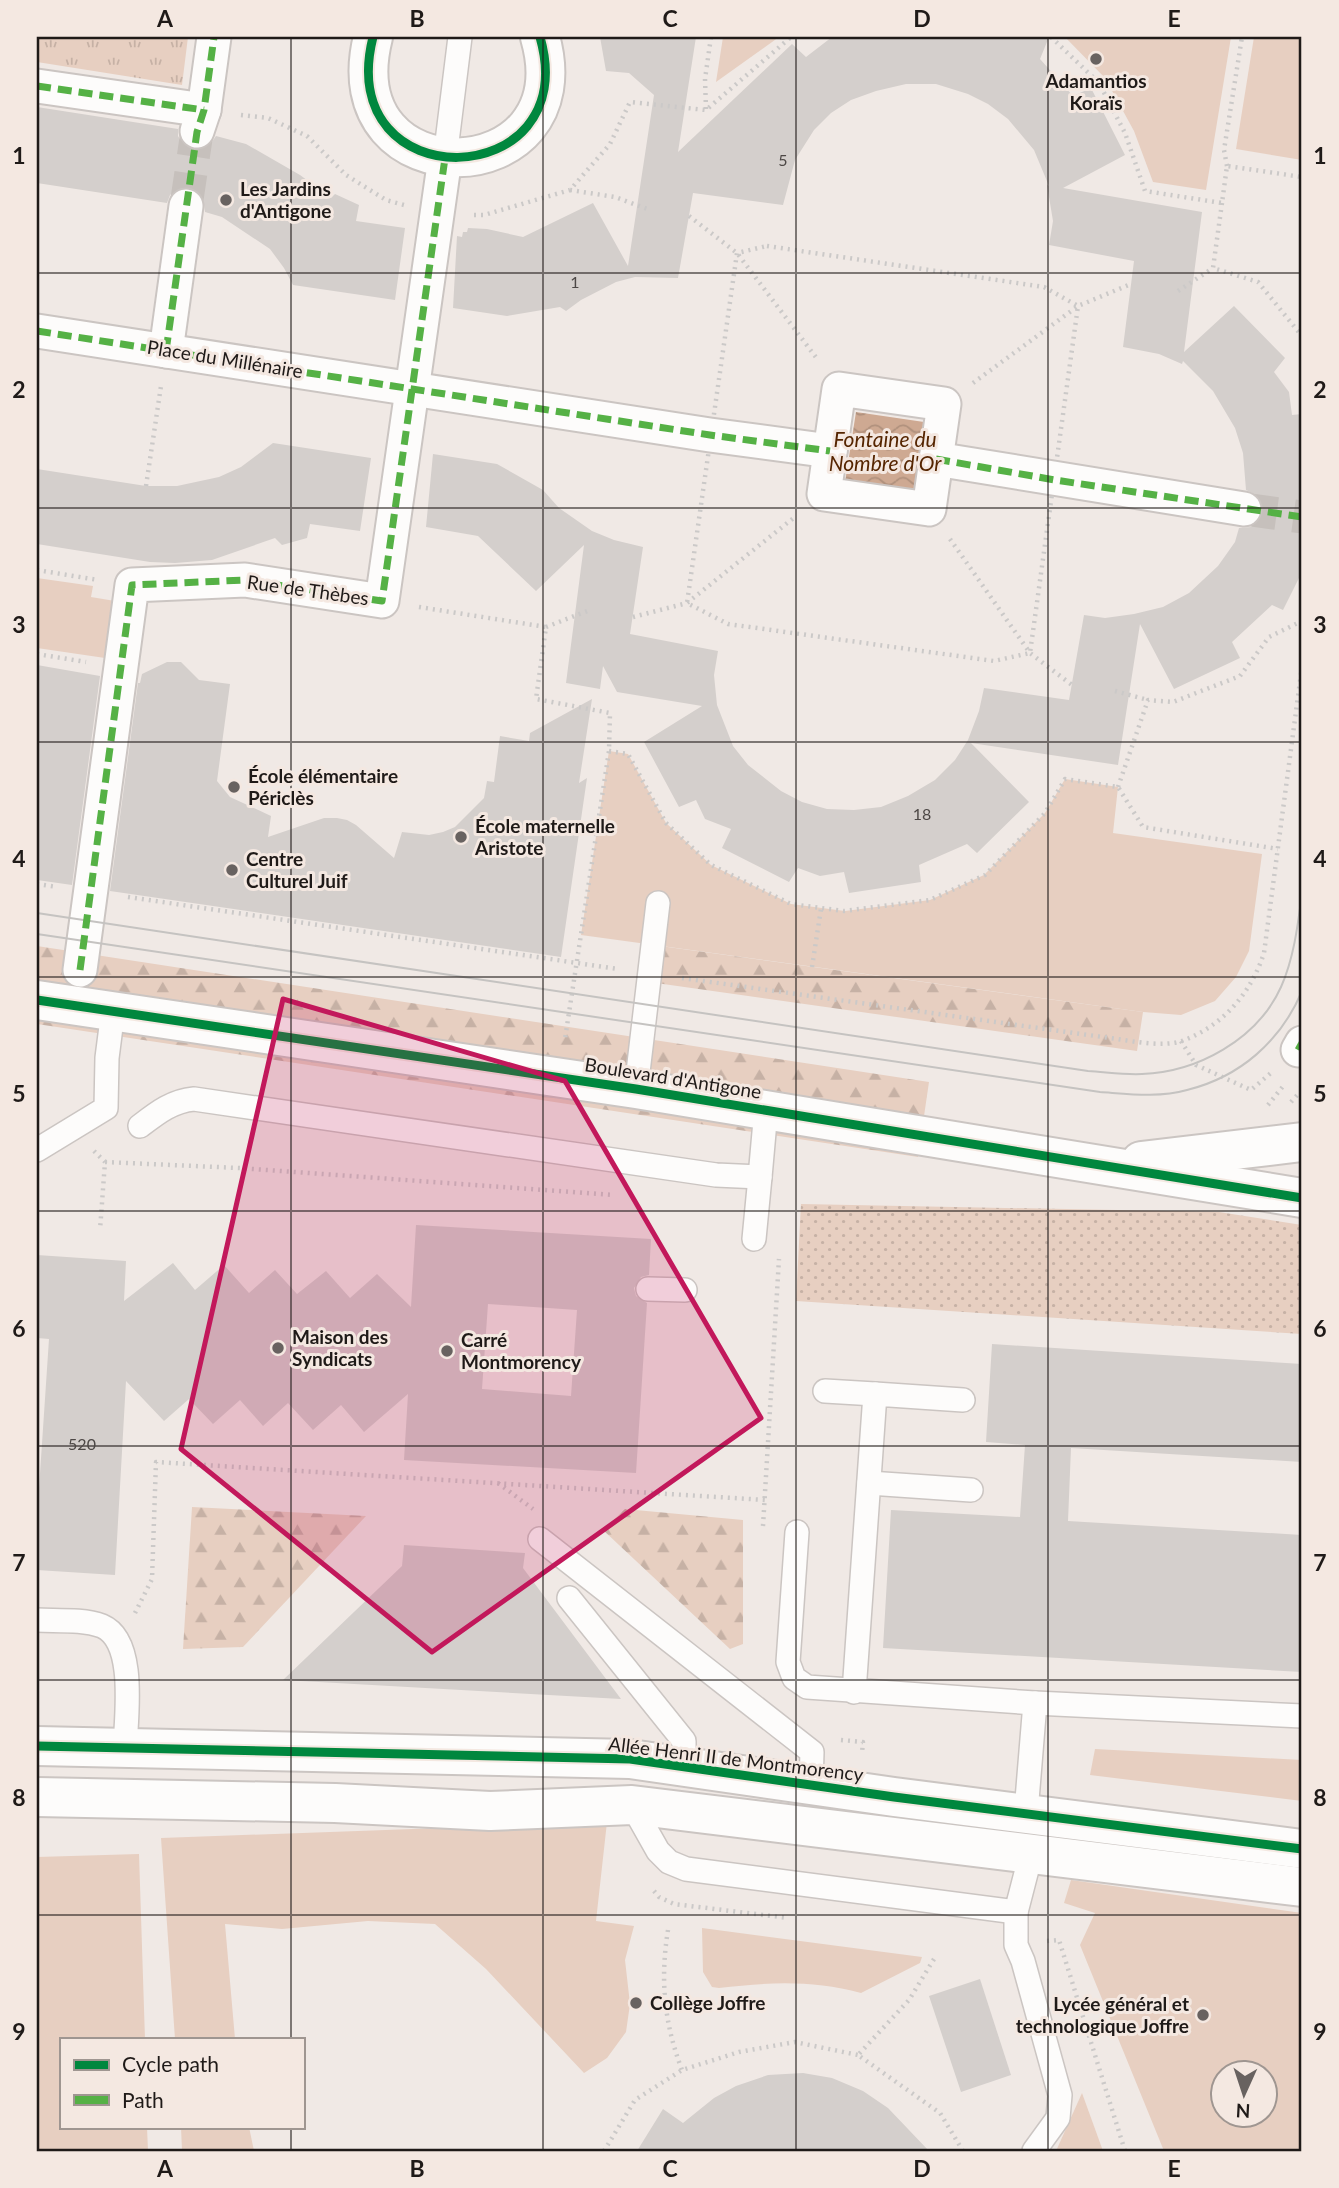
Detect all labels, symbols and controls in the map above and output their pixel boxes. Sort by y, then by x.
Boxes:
text: A [156,4,174,32]
text: B [409,4,425,32]
text: C [662,4,678,32]
text: D [913,4,931,32]
text: E [1167,4,1181,32]
marker: Adamantios Koraïs [1088,51,1104,67]
place label: Adamantios Koraïs [1044,69,1147,114]
text: 1 [12,141,26,169]
text: 1 [1313,141,1327,169]
house number: 5 [778,150,788,169]
place label: Les Jardins d'Antigone [240,177,331,222]
marker: Les Jardins d'Antigone [218,192,234,208]
house number: 1 [570,272,580,291]
street label: Place du Millénaire [146,335,305,382]
text: 2 [12,375,26,403]
text: 2 [1313,375,1327,403]
water label: Fontaine du Nombre d'Or [829,426,942,475]
street label: Rue de Thèbes [246,570,370,609]
text: 3 [12,610,26,638]
text: 3 [1313,610,1327,638]
place label: École élémentaire Périclès [248,764,398,809]
marker: École élémentaire Périclès [226,779,242,795]
house number: 18 [913,804,931,823]
place label: École maternelle Aristote [474,814,615,859]
marker: École maternelle Aristote [453,829,469,845]
text: 4 [12,844,26,872]
text: 4 [1313,844,1327,872]
place label: Centre Culturel Juif [246,847,348,892]
marker: Centre Culturel Juif [224,862,240,878]
street label: Boulevard d'Antigone [583,1052,763,1103]
text: 5 [12,1079,26,1107]
text: 5 [1313,1079,1327,1107]
text: 6 [12,1314,26,1342]
text: 6 [1313,1314,1327,1342]
place label: Maison des Syndicats [292,1325,388,1370]
place label: Carré Montmorency [461,1328,582,1373]
marker: Maison des Syndicats [270,1340,286,1356]
marker: Carré Montmorency [439,1343,455,1359]
house number: 520 [68,1434,96,1453]
text: 7 [12,1548,26,1576]
text: 7 [1313,1548,1327,1576]
street label: Allée Henri II de Montmorency [607,1731,865,1786]
text: 8 [12,1783,26,1811]
text: 8 [1313,1783,1327,1811]
place label: Collège Joffre [650,1991,765,2014]
place label: Lycée général et technologique Joffre [1016,1992,1189,2037]
marker: Collège Joffre [628,1995,644,2011]
marker: Lycée général et technologique Joffre [1195,2007,1211,2023]
text: 9 [12,2017,26,2045]
text: 9 [1313,2017,1327,2045]
legend [60,2038,304,2128]
text: Cycle path [122,2051,219,2076]
north arrow [1210,2058,1280,2128]
text: Path [122,2087,164,2112]
text: N [1235,2100,1251,2123]
text: A [156,2154,174,2182]
text: B [409,2154,425,2182]
text: C [662,2154,678,2182]
text: D [913,2154,931,2182]
text: E [1167,2154,1181,2182]

